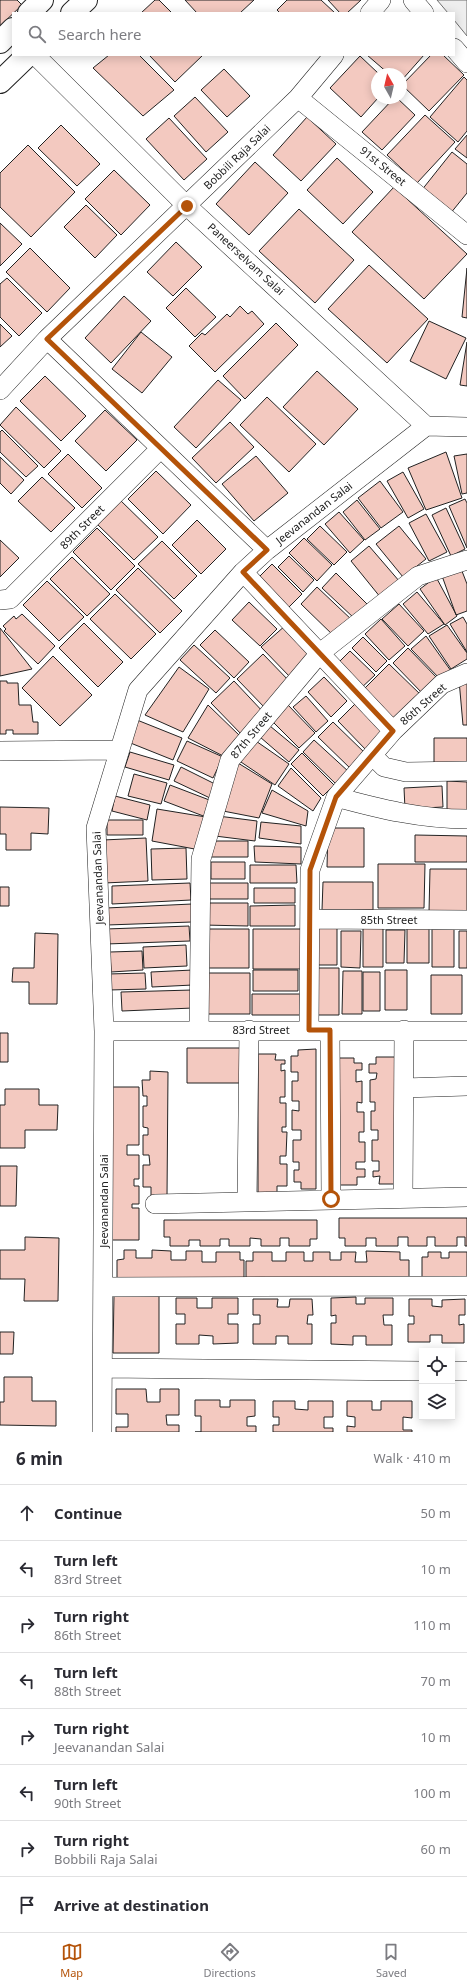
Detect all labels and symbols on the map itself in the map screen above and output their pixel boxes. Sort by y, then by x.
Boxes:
north arrow [371,68,407,104]
street label: Bobbili Raja Salai [200,121,273,192]
street label: 91st Street [357,142,410,189]
route end [178,197,196,215]
street label: Paneerselvam Salai [205,219,288,298]
street label: Jeevanandan Salai [271,478,355,548]
street label: 89th Street [56,501,107,552]
street label: 86th Street [396,679,449,728]
street label: 87th Street [227,708,275,761]
street label: Jeevanandan Salai [88,831,107,926]
street label: 85th Street [361,912,417,927]
street label: 83rd Street [232,1022,290,1037]
street label: Jeevanandan Salai [96,1154,111,1249]
route start [322,1190,340,1208]

